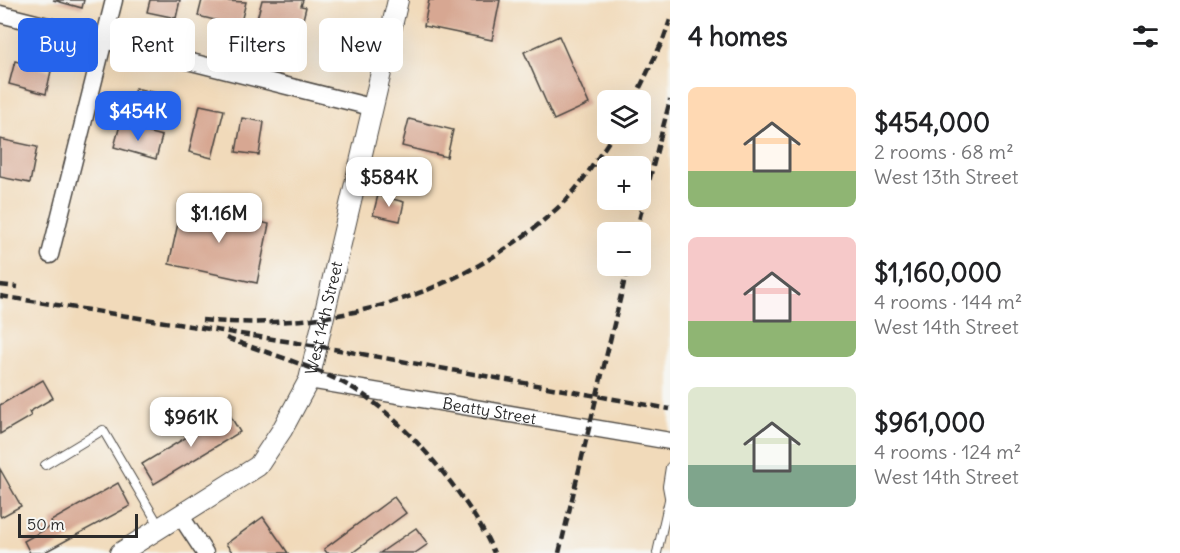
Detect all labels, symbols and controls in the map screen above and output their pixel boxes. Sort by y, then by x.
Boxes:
chip: Buy [18,18,98,72]
chip: Rent [110,18,195,72]
chip: Filters [207,18,307,72]
chip: New [319,18,403,72]
text: 4 homes [688,20,787,53]
icon: filters [1129,20,1162,53]
map controls [597,90,651,276]
button: layers [597,90,651,144]
pin: $454K [96,91,180,142]
text: $454K [109,98,167,123]
text: $454,000 [874,106,990,139]
icon: home [736,111,808,183]
text: 2 rooms · 68 m² [874,139,1014,164]
button: + [597,156,651,210]
pin: $584K [347,157,431,208]
text: $584K [360,164,418,189]
text: West 13th Street [874,164,1019,189]
pin: $1.16M [170,193,268,244]
text: $1.16M [190,200,248,225]
button: − [597,222,651,276]
text: $1,160,000 [874,256,1002,289]
street label: West 14th Street [301,259,347,377]
icon: home [736,261,808,333]
text: 4 rooms · 144 m² [874,289,1022,314]
text: West 14th Street [874,314,1019,339]
street label: Beatty Street [441,393,538,428]
pin: $961K [149,397,233,448]
text: $961K [164,404,218,429]
text: $961,000 [874,406,985,439]
icon: home [736,411,808,483]
text: 4 rooms · 124 m² [874,439,1021,464]
text: West 14th Street [874,464,1019,489]
scale bar [18,511,138,538]
text: 50 m [27,514,65,534]

